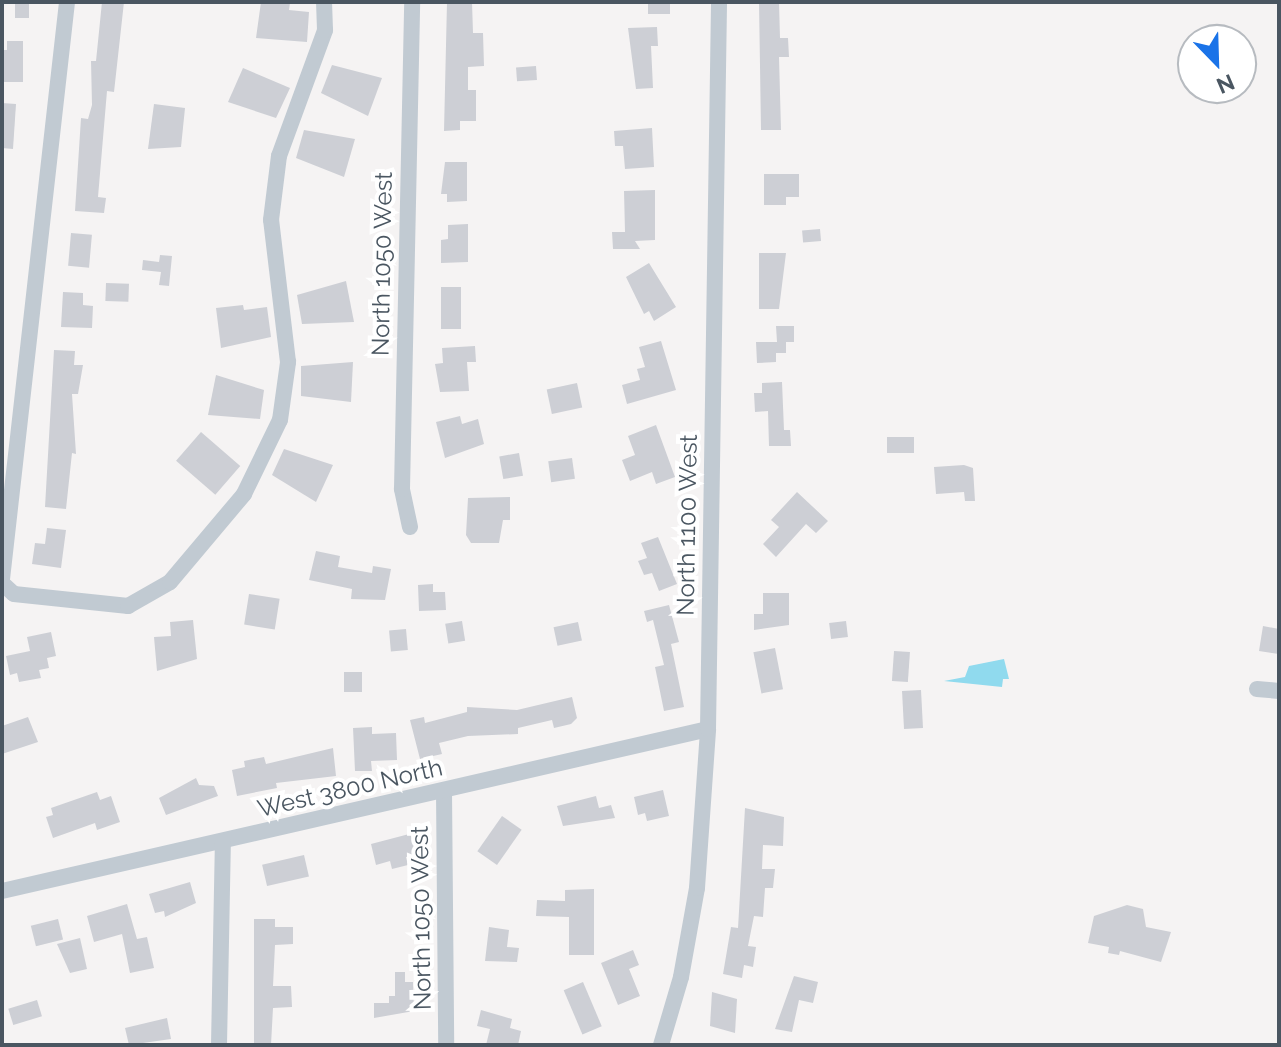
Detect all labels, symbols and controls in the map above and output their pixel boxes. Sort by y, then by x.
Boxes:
north arrow [1177,24,1257,104]
text: N [1213,69,1238,99]
street label: North 1050 West [366,171,398,357]
street label: North 1100 West [671,434,703,616]
street label: West 3800 North [255,753,445,823]
street label: North 1050 West [405,825,437,1011]

